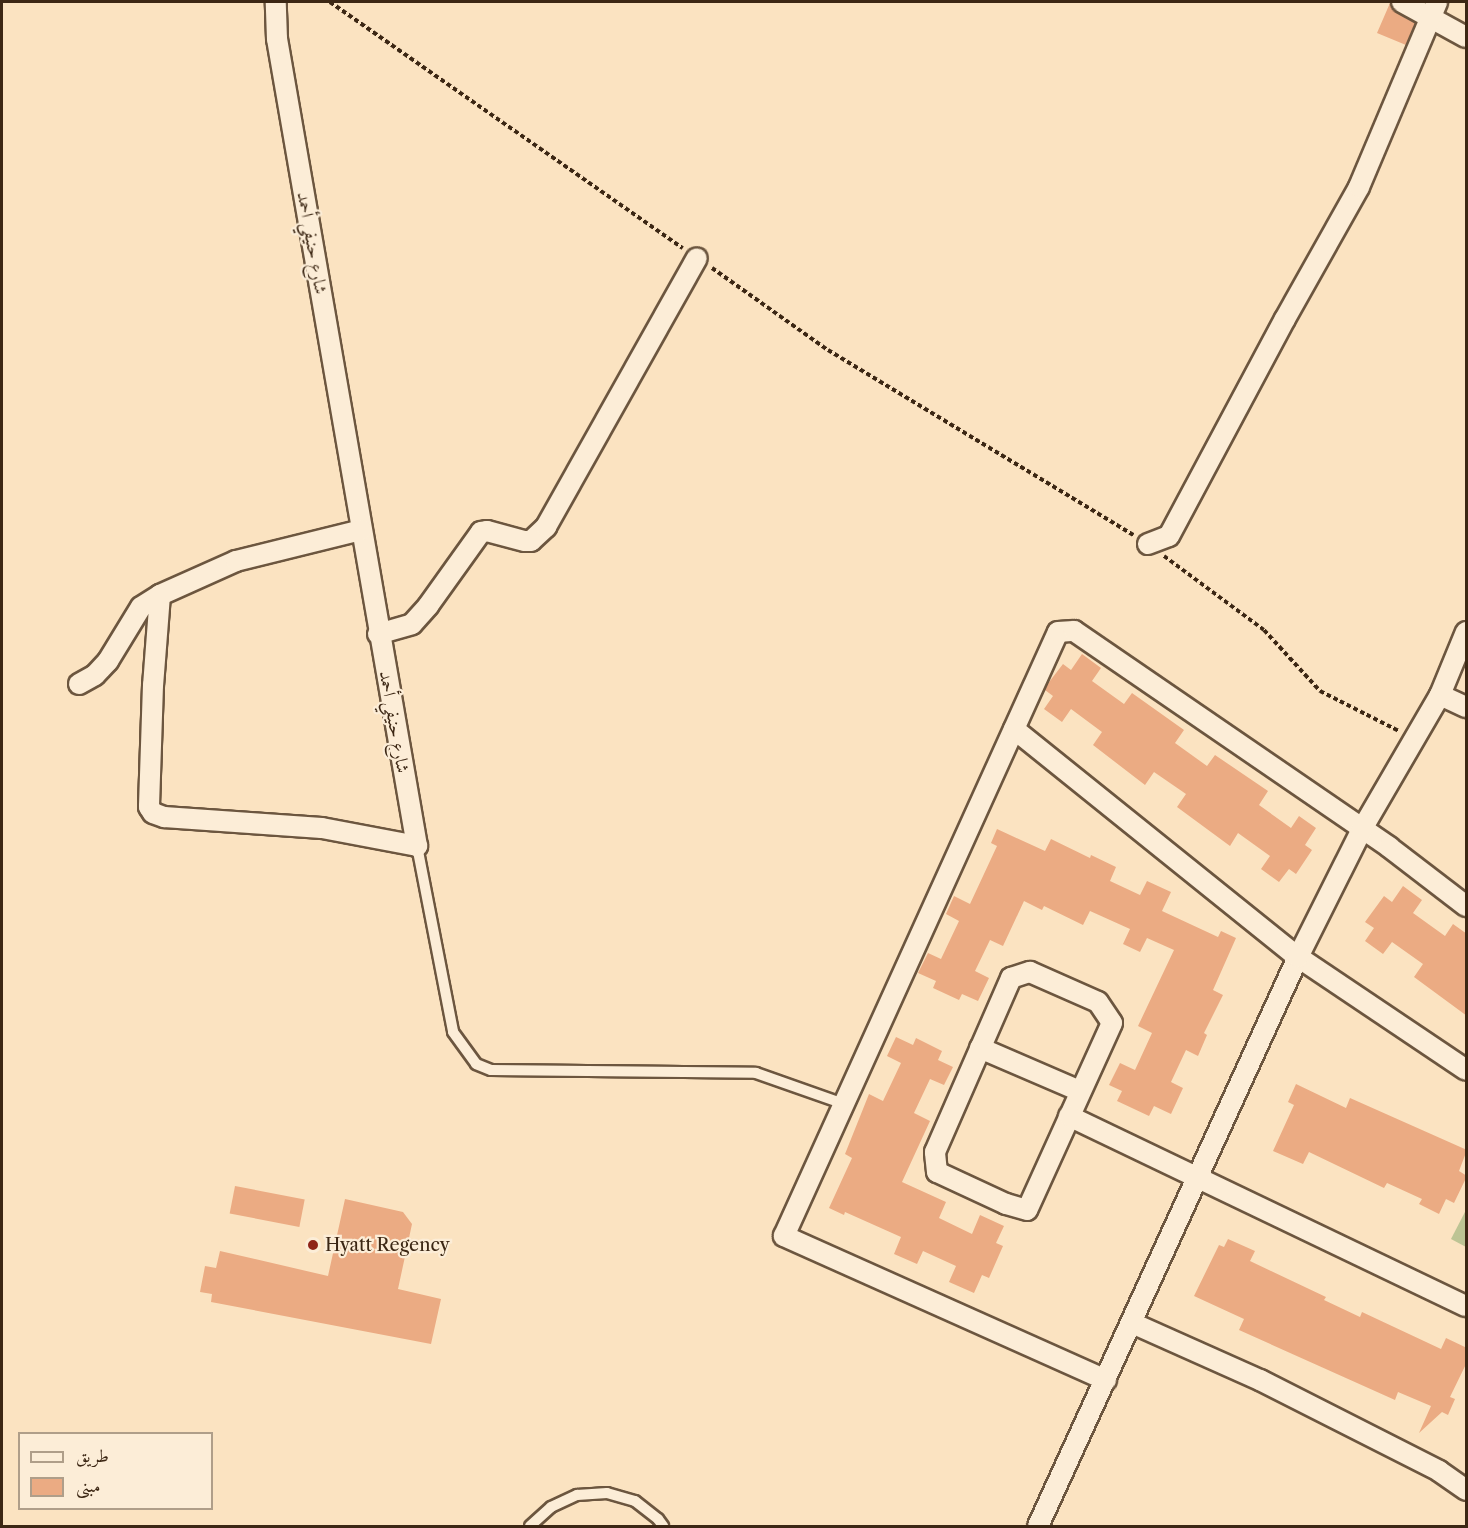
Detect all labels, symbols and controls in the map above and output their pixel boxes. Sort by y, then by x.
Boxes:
street label: شارع حنيفي أحمد [292,190,332,296]
street label: شارع حنيفي أحمد [374,669,414,775]
place label: Hyatt Regency [325,1234,450,1256]
marker: Hyatt Regency [306,1238,320,1252]
legend [18,1432,213,1510]
text: طريق [76,1445,109,1467]
text: مبنى [76,1475,101,1497]

